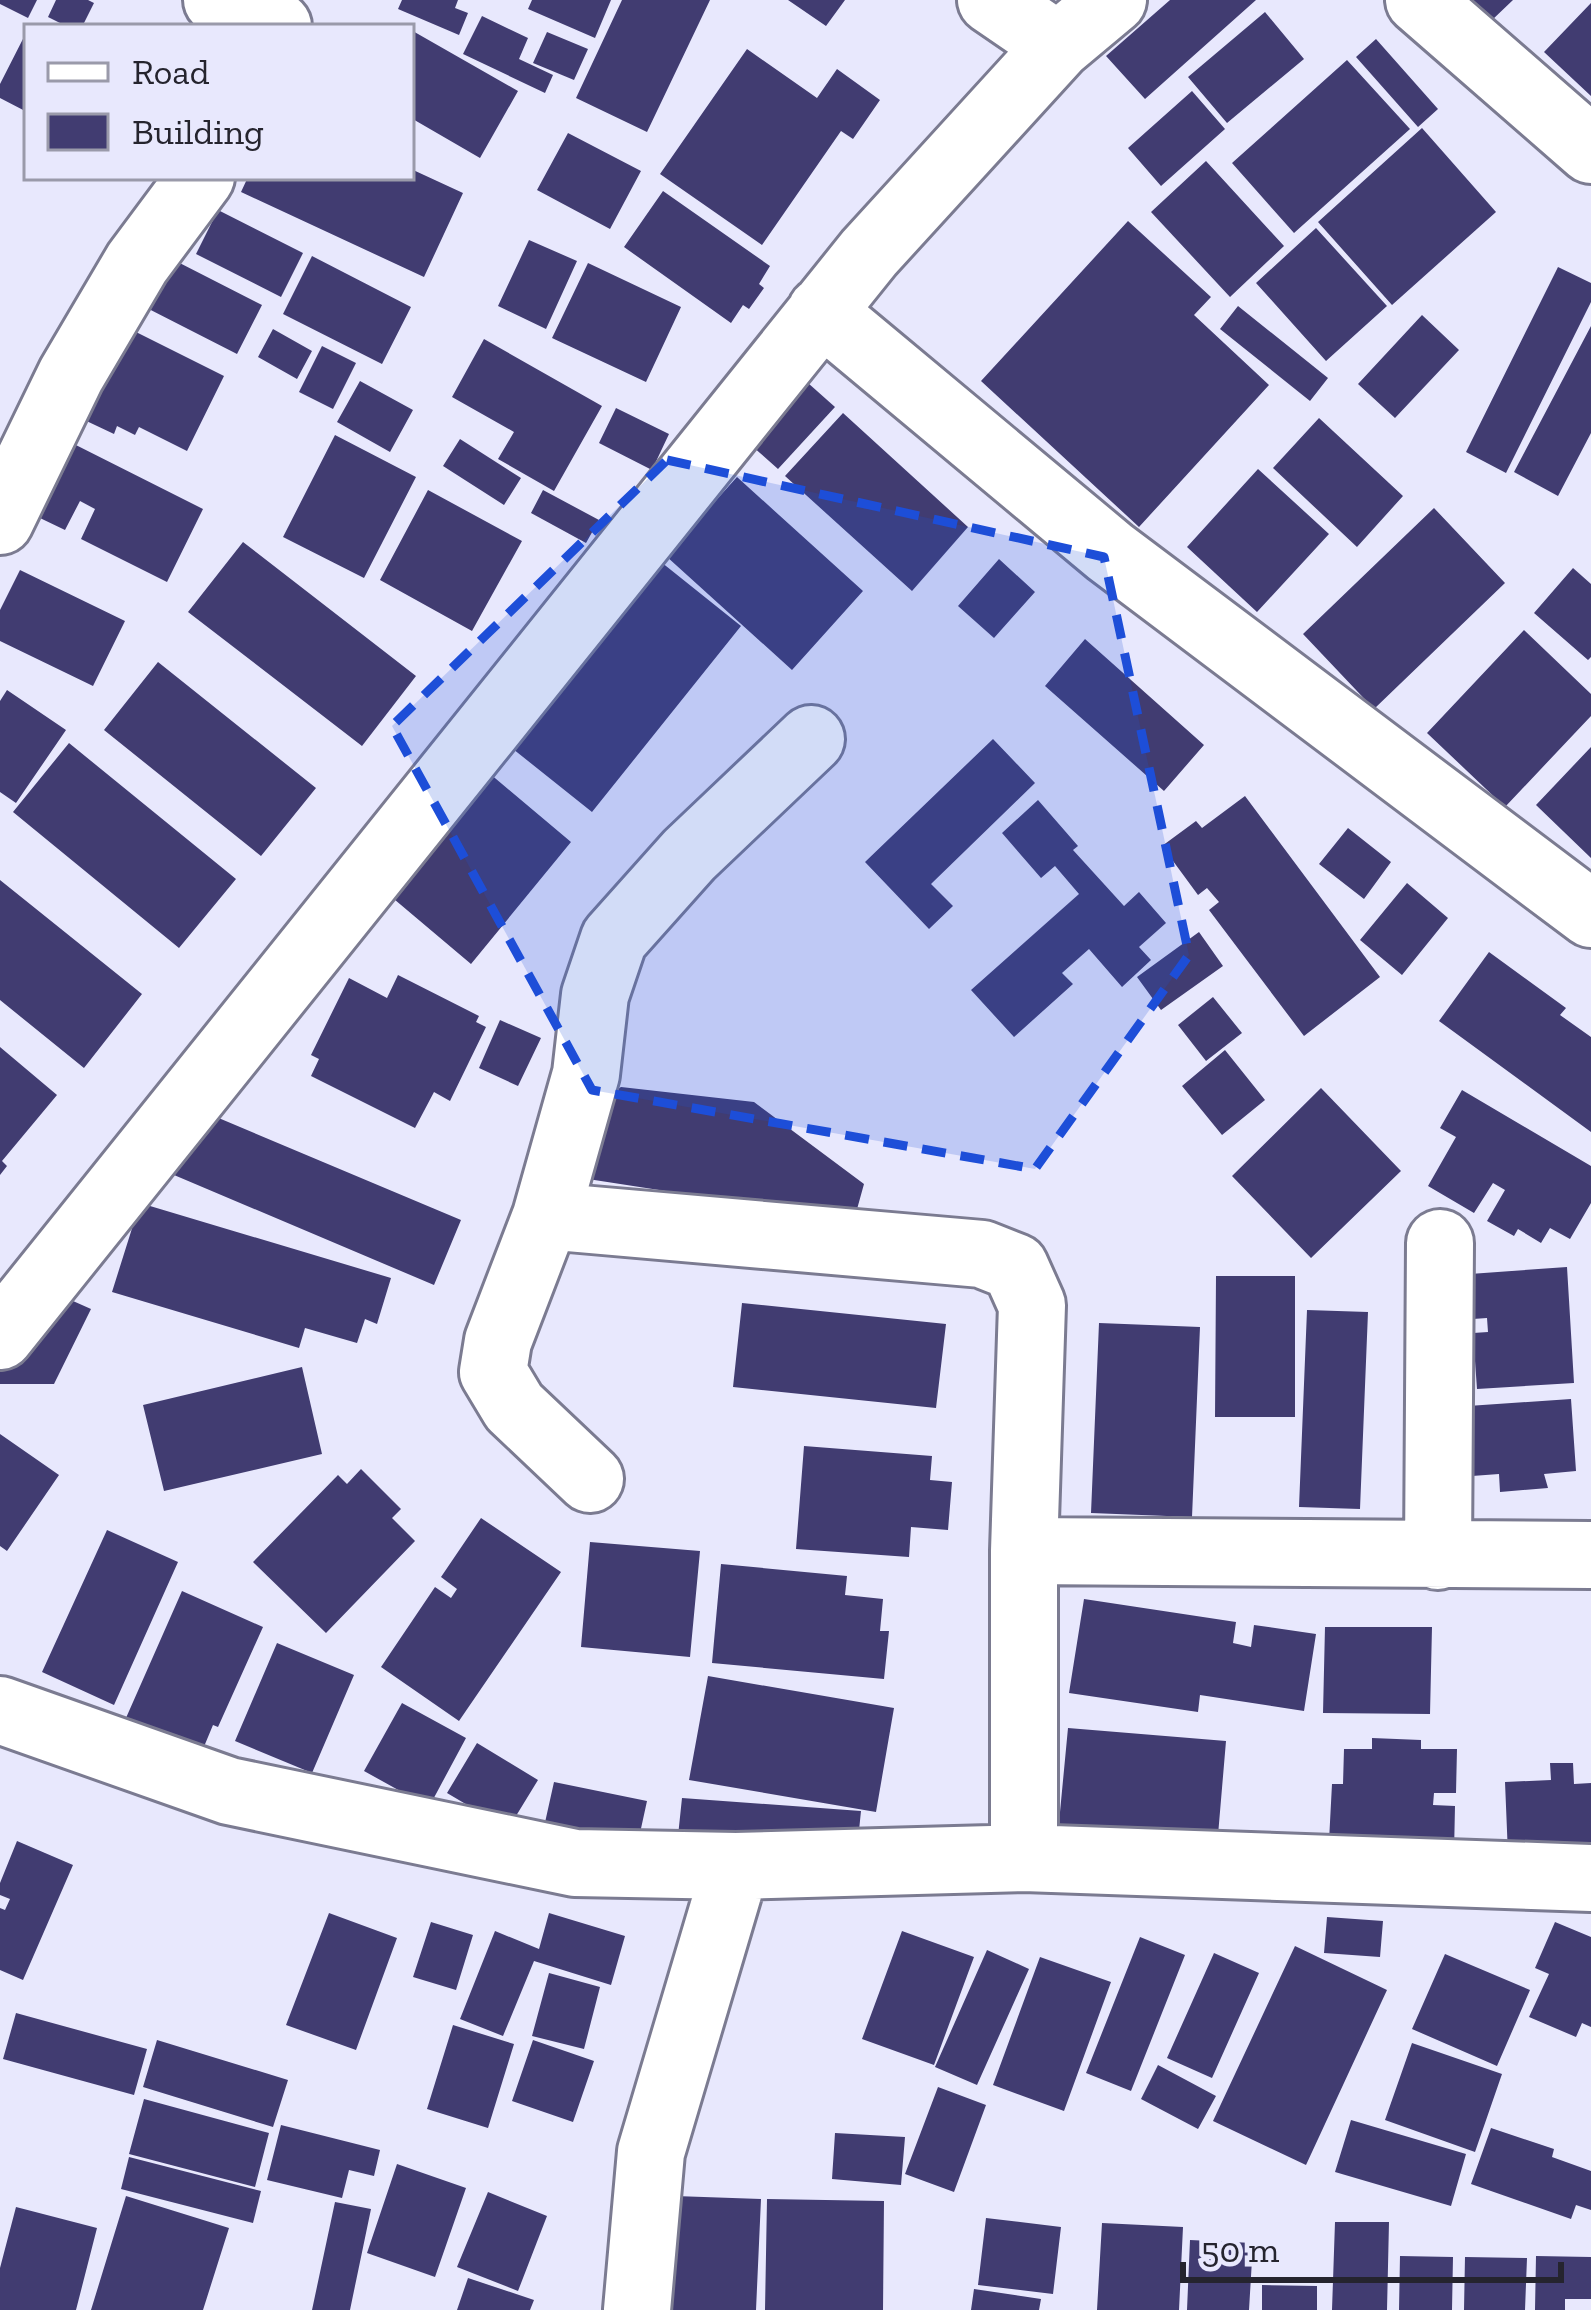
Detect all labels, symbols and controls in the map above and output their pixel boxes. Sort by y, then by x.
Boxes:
legend [24,24,414,180]
text: Road [132,50,210,93]
text: Building [132,110,264,153]
scale bar [1183,2208,1561,2282]
text: 50 m [1201,2228,1279,2271]

